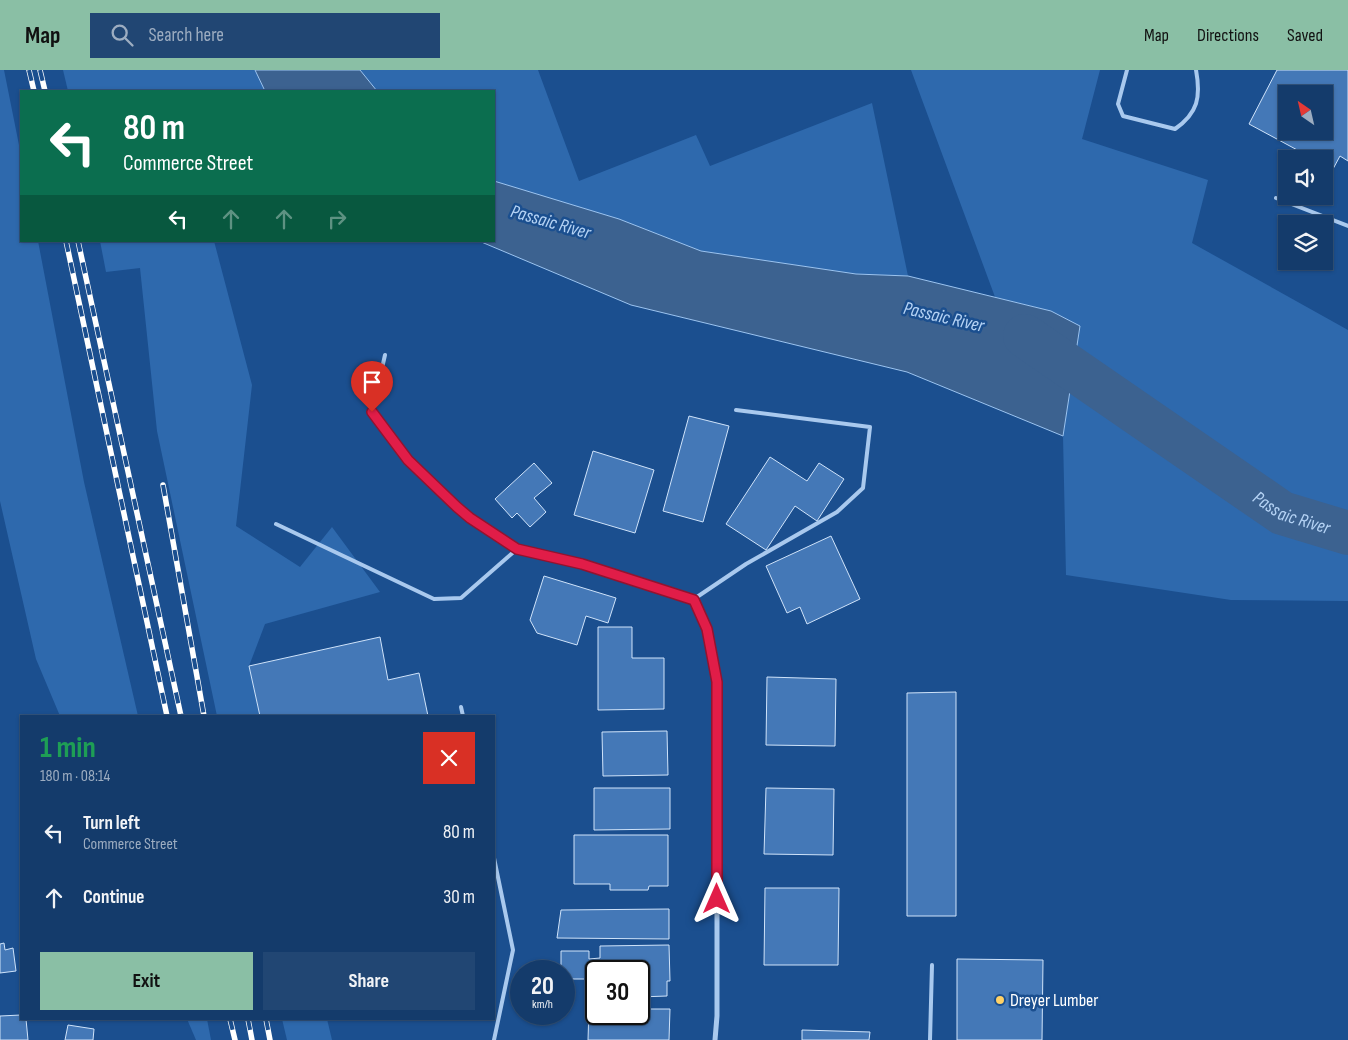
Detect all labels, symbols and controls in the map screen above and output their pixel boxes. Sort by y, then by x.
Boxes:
search box [90,13,440,58]
text: Map [25,21,60,50]
icon: search [108,21,136,49]
text: Search here [148,24,224,47]
text: Map [1144,25,1169,46]
text: Directions [1197,25,1259,46]
text: Saved [1287,25,1323,46]
north arrow [1278,85,1332,140]
map controls [1278,85,1333,270]
text: 80 m [123,107,185,150]
icon: left [40,110,105,175]
text: Commerce Street [123,150,253,177]
button: sound [1278,150,1333,205]
water label: Passaic River [508,200,594,245]
icon: left [164,205,192,233]
icon: ahead [217,205,245,233]
icon: ahead [270,205,298,233]
icon: right [323,205,351,233]
button: layers [1278,215,1333,270]
water label: Passaic River [901,297,987,338]
pin [351,361,393,412]
icon: arrive [358,368,386,396]
water label: Passaic River [1248,487,1333,540]
text: 1 min [40,730,96,766]
button: close [423,732,475,784]
text: 180 m · 08:14 [40,767,110,786]
text: Turn left [83,812,140,835]
icon: left [40,819,68,847]
text: 80 m [443,821,475,844]
text: Commerce Street [83,835,178,854]
position arrow [690,872,742,924]
icon: ahead [40,884,68,912]
text: Continue [83,886,144,909]
text: 30 m [443,886,475,909]
button: Exit [40,952,253,1010]
button: Share [263,952,475,1010]
speed limit sign: 30 [585,960,650,1025]
text: 20 [531,971,554,1002]
place label: Dreyer Lumber [1010,990,1099,1011]
marker: Dreyer Lumber [994,994,1006,1006]
text: km/h [532,997,553,1012]

